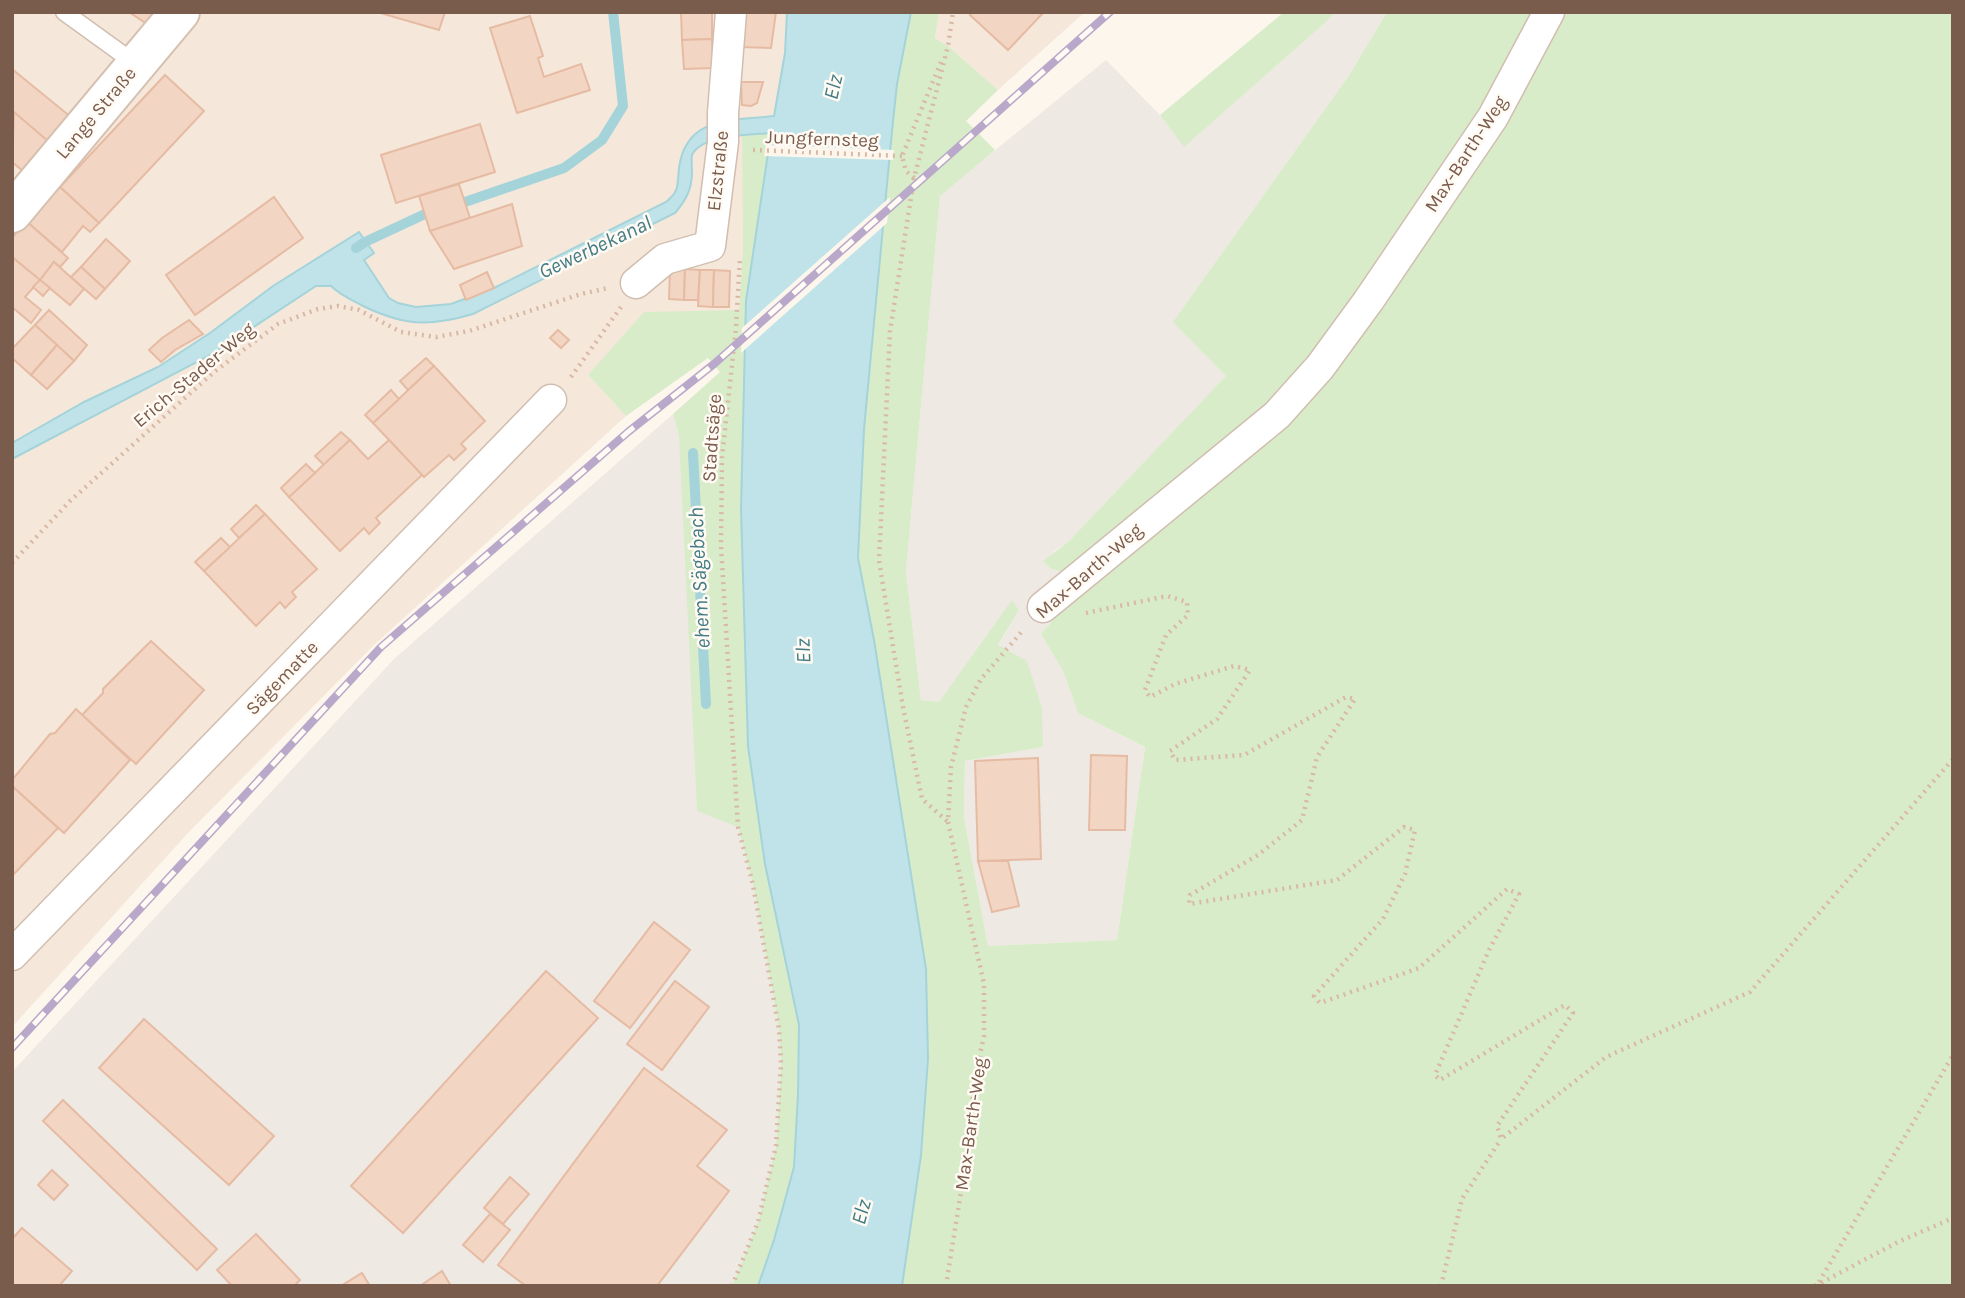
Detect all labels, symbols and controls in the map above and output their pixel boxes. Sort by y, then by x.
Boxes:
street label: Lange Straße [51,63,141,163]
water label: Elz [819,72,847,102]
street label: Max-Barth-Weg [1420,92,1512,216]
street label: Jungfernsteg [765,126,879,152]
street label: Elzstraße [703,130,733,212]
water label: Gewerbekanal [535,210,655,284]
street label: Erich-Stader-Weg [129,318,259,432]
street label: Stadtsäge [698,393,726,483]
water label: ehem. Sägebach [683,507,715,649]
street label: Max-Barth-Weg [1031,519,1147,623]
street label: Sägematte [241,636,323,720]
water label: Elz [791,638,815,664]
street label: Max-Barth-Weg [951,1056,991,1192]
water label: Elz [846,1197,876,1227]

